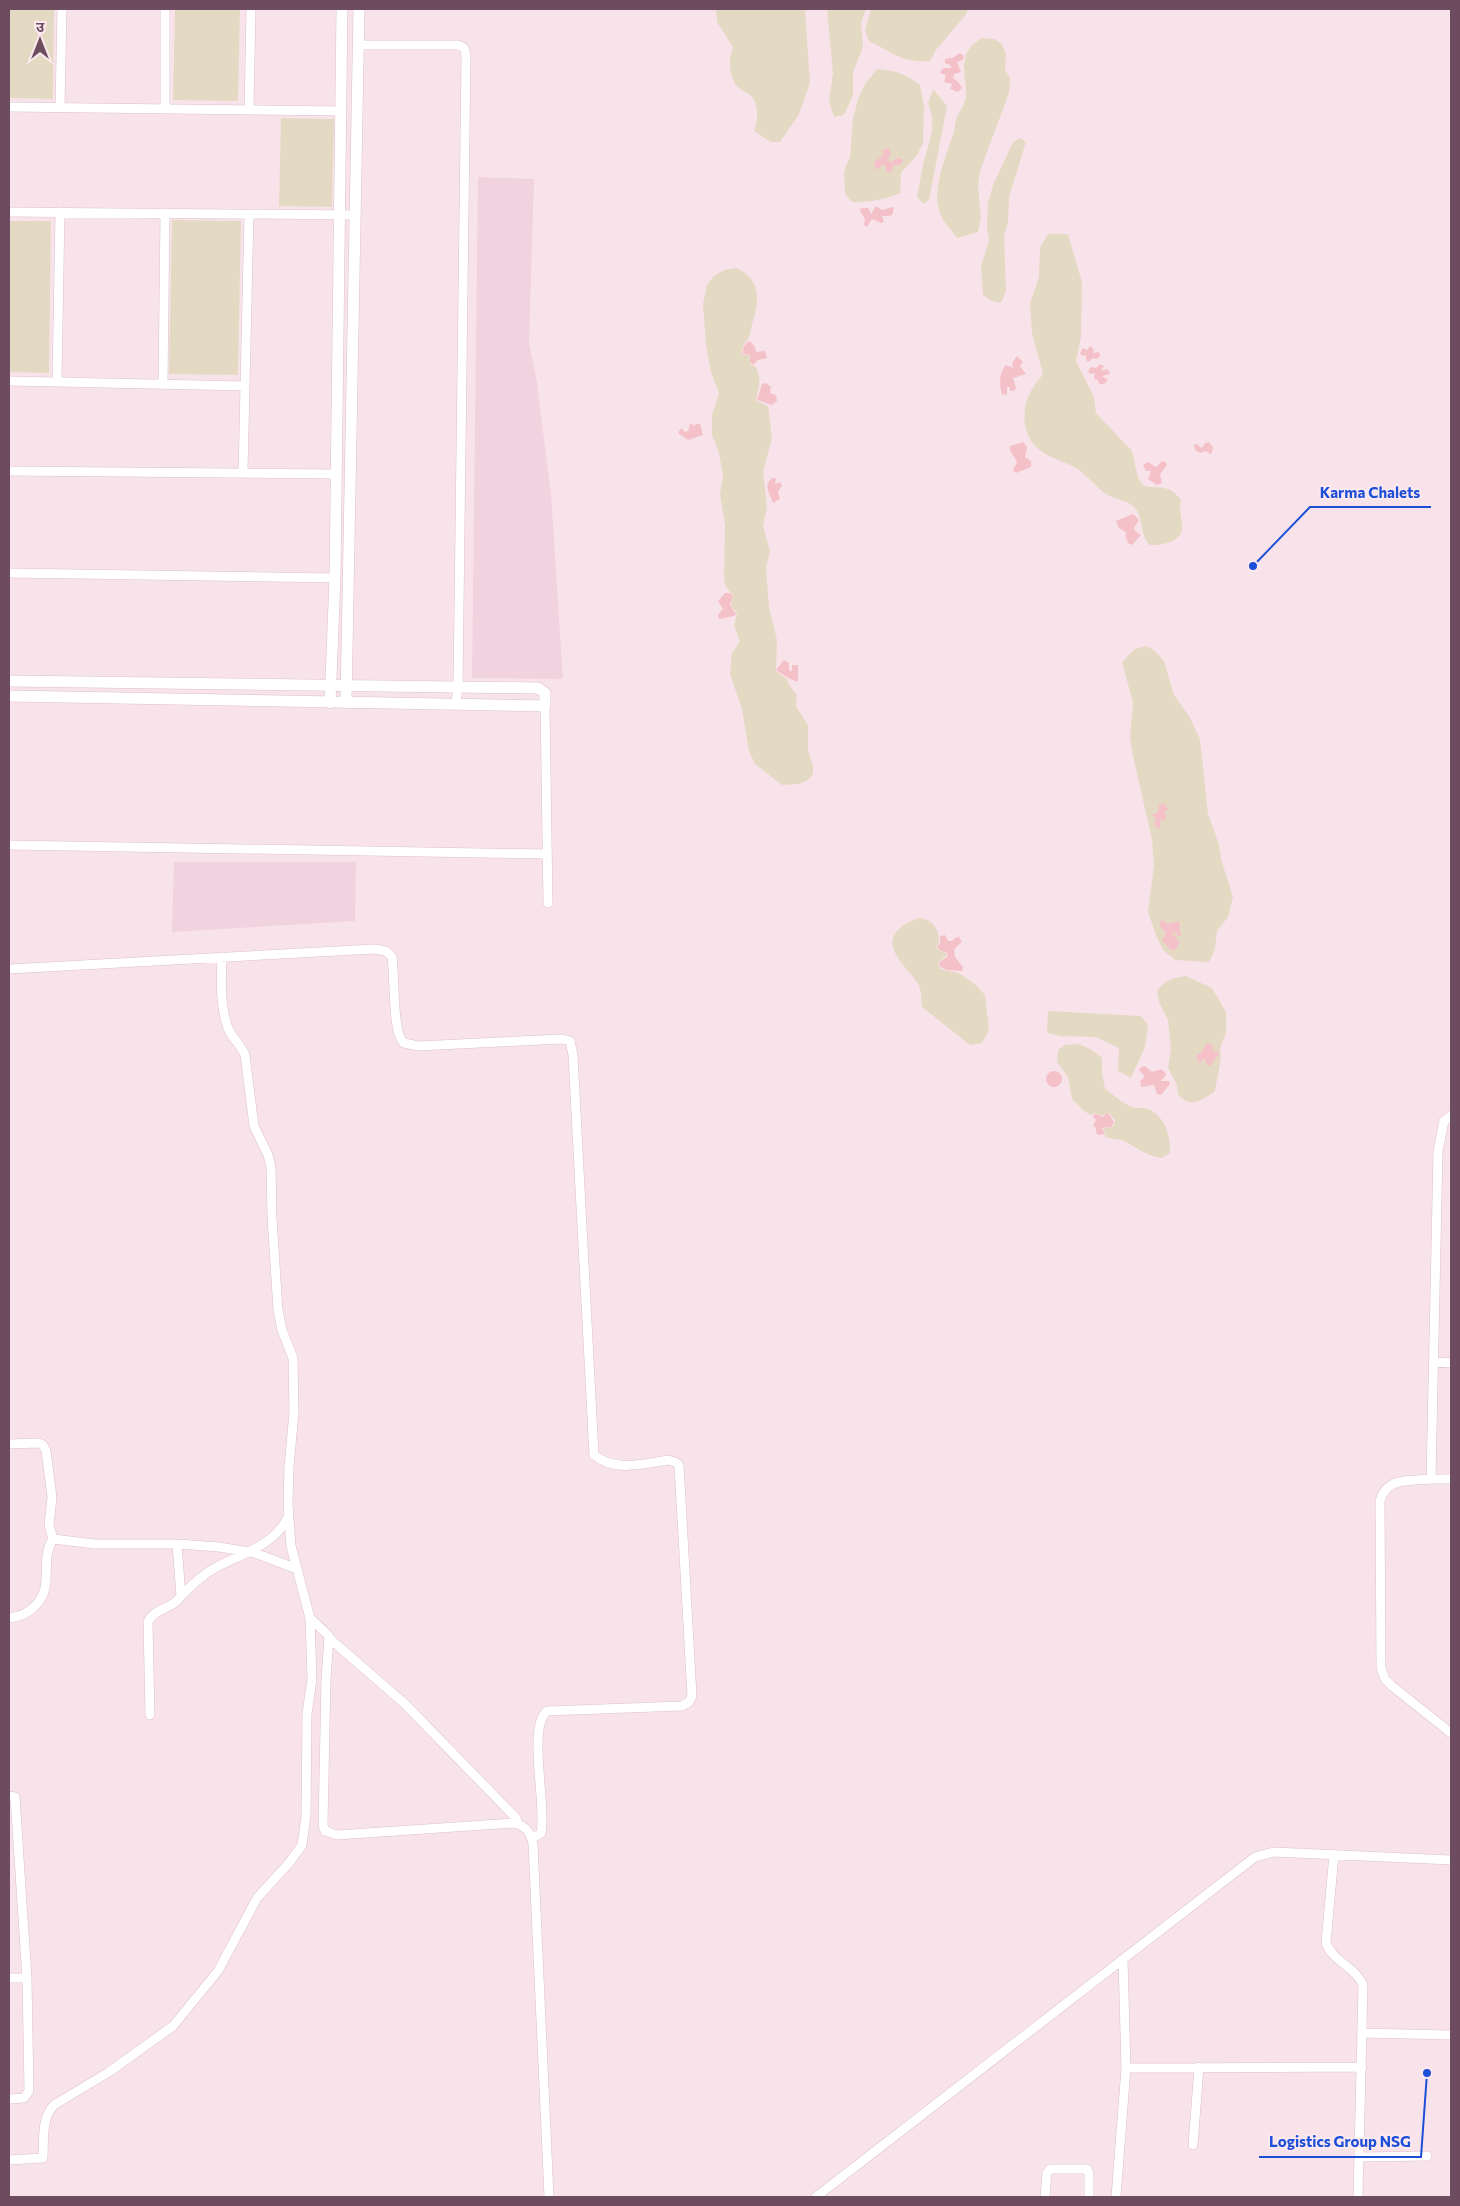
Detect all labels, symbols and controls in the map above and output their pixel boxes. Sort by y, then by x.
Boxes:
north arrow [15,15,65,65]
text: उ [36,18,45,35]
callout: Karma Chalets [1310,477,1431,507]
text: Karma Chalets [1320,483,1420,501]
callout: Logistics Group NSG [1259,2127,1421,2157]
text: Logistics Group NSG [1269,2132,1411,2150]

